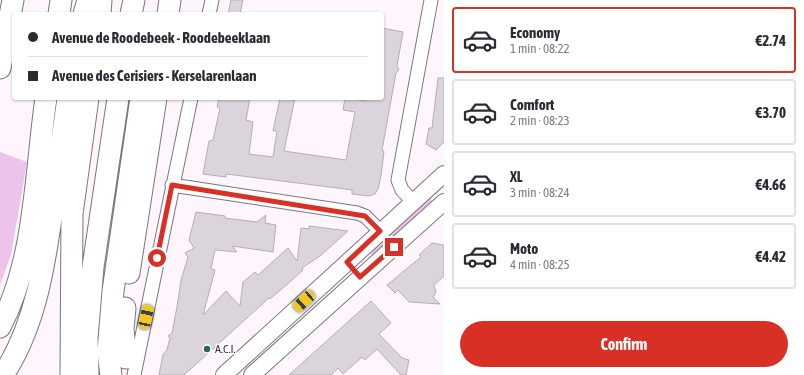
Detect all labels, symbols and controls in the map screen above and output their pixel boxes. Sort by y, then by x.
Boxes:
icon: car [462,22,498,58]
text: Economy [510,24,560,41]
text: Avenue de Roodebeek - Roodebeeklaan [52,29,270,46]
text: €2.74 [755,32,786,49]
text: 1 min · 08:22 [510,41,570,56]
text: Avenue des Cerisiers - Kerselarenlaan [52,67,256,84]
icon: car [462,94,498,130]
text: Comfort [510,96,554,113]
text: €3.70 [755,104,786,121]
text: 2 min · 08:23 [510,113,570,128]
icon: car [462,166,498,202]
text: XL [510,168,523,185]
text: €4.66 [755,176,786,193]
text: 3 min · 08:24 [510,185,570,200]
route end [385,238,403,256]
icon: car [462,238,498,274]
text: Moto [510,240,538,257]
text: €4.42 [755,248,786,265]
route start [148,249,166,267]
text: 4 min · 08:25 [510,257,570,272]
car [291,289,317,313]
car [138,304,154,330]
button: Confirm [460,321,788,367]
place label: A.C.I. [215,342,236,356]
marker: A.C.I. [202,344,212,354]

